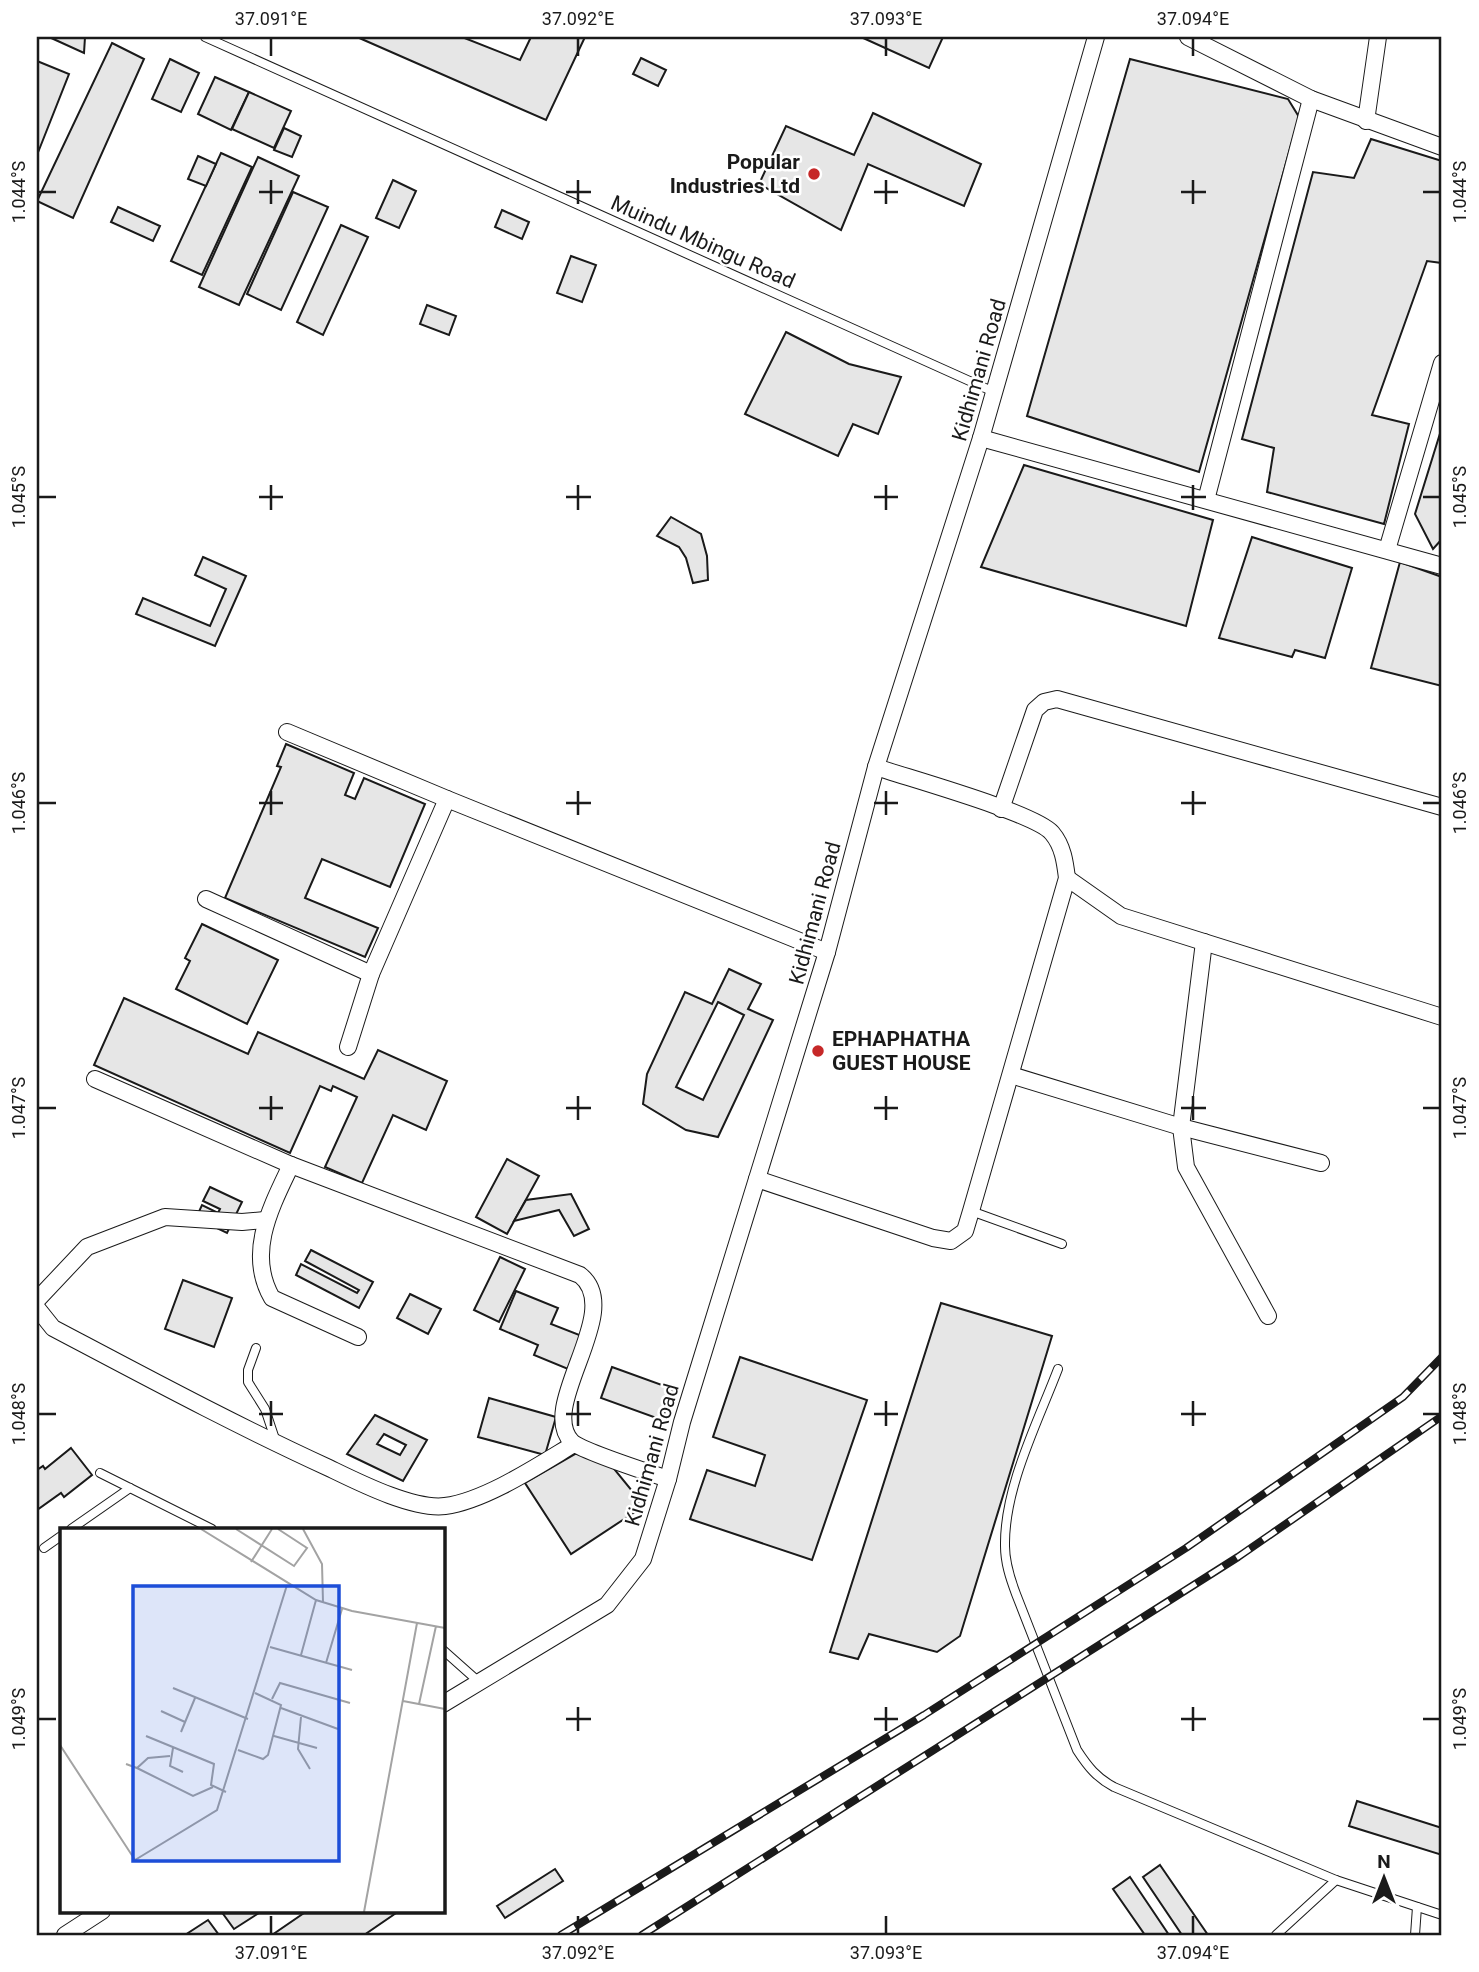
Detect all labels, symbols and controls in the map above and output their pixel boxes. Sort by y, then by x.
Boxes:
text: 37.091°E [235,8,307,29]
text: 37.092°E [542,8,614,29]
text: 37.093°E [850,8,922,29]
text: 37.094°E [1157,8,1229,29]
place label: Popular Industries Ltd [670,150,800,198]
text: 1.044°S [8,160,29,223]
text: 1.044°S [1449,160,1470,223]
marker: Popular Industries Ltd [806,166,822,182]
street label: Muindu Mbingu Road [607,191,799,293]
street label: Kidhimani Road [947,296,1011,444]
text: 1.045°S [8,465,29,528]
text: 1.045°S [1449,465,1470,528]
text: 1.046°S [8,771,29,834]
text: 1.046°S [1449,771,1470,834]
street label: Kidhimani Road [784,839,846,987]
place label: EPHAPHATHA GUEST HOUSE [832,1027,971,1075]
marker: EPHAPHATHA GUEST HOUSE [810,1043,826,1059]
text: 1.047°S [8,1076,29,1139]
text: 1.047°S [1449,1076,1470,1139]
street label: Kidhimani Road [620,1381,684,1529]
text: 1.048°S [8,1382,29,1445]
text: 1.048°S [1449,1382,1470,1445]
inset map [60,1528,444,1912]
text: 1.049°S [8,1687,29,1750]
text: 1.049°S [1449,1687,1470,1750]
north arrow [1350,1842,1420,1912]
text: N [1377,1850,1391,1873]
text: 37.091°E [235,1942,307,1963]
text: 37.092°E [542,1942,614,1963]
text: 37.093°E [850,1942,922,1963]
text: 37.094°E [1157,1942,1229,1963]

